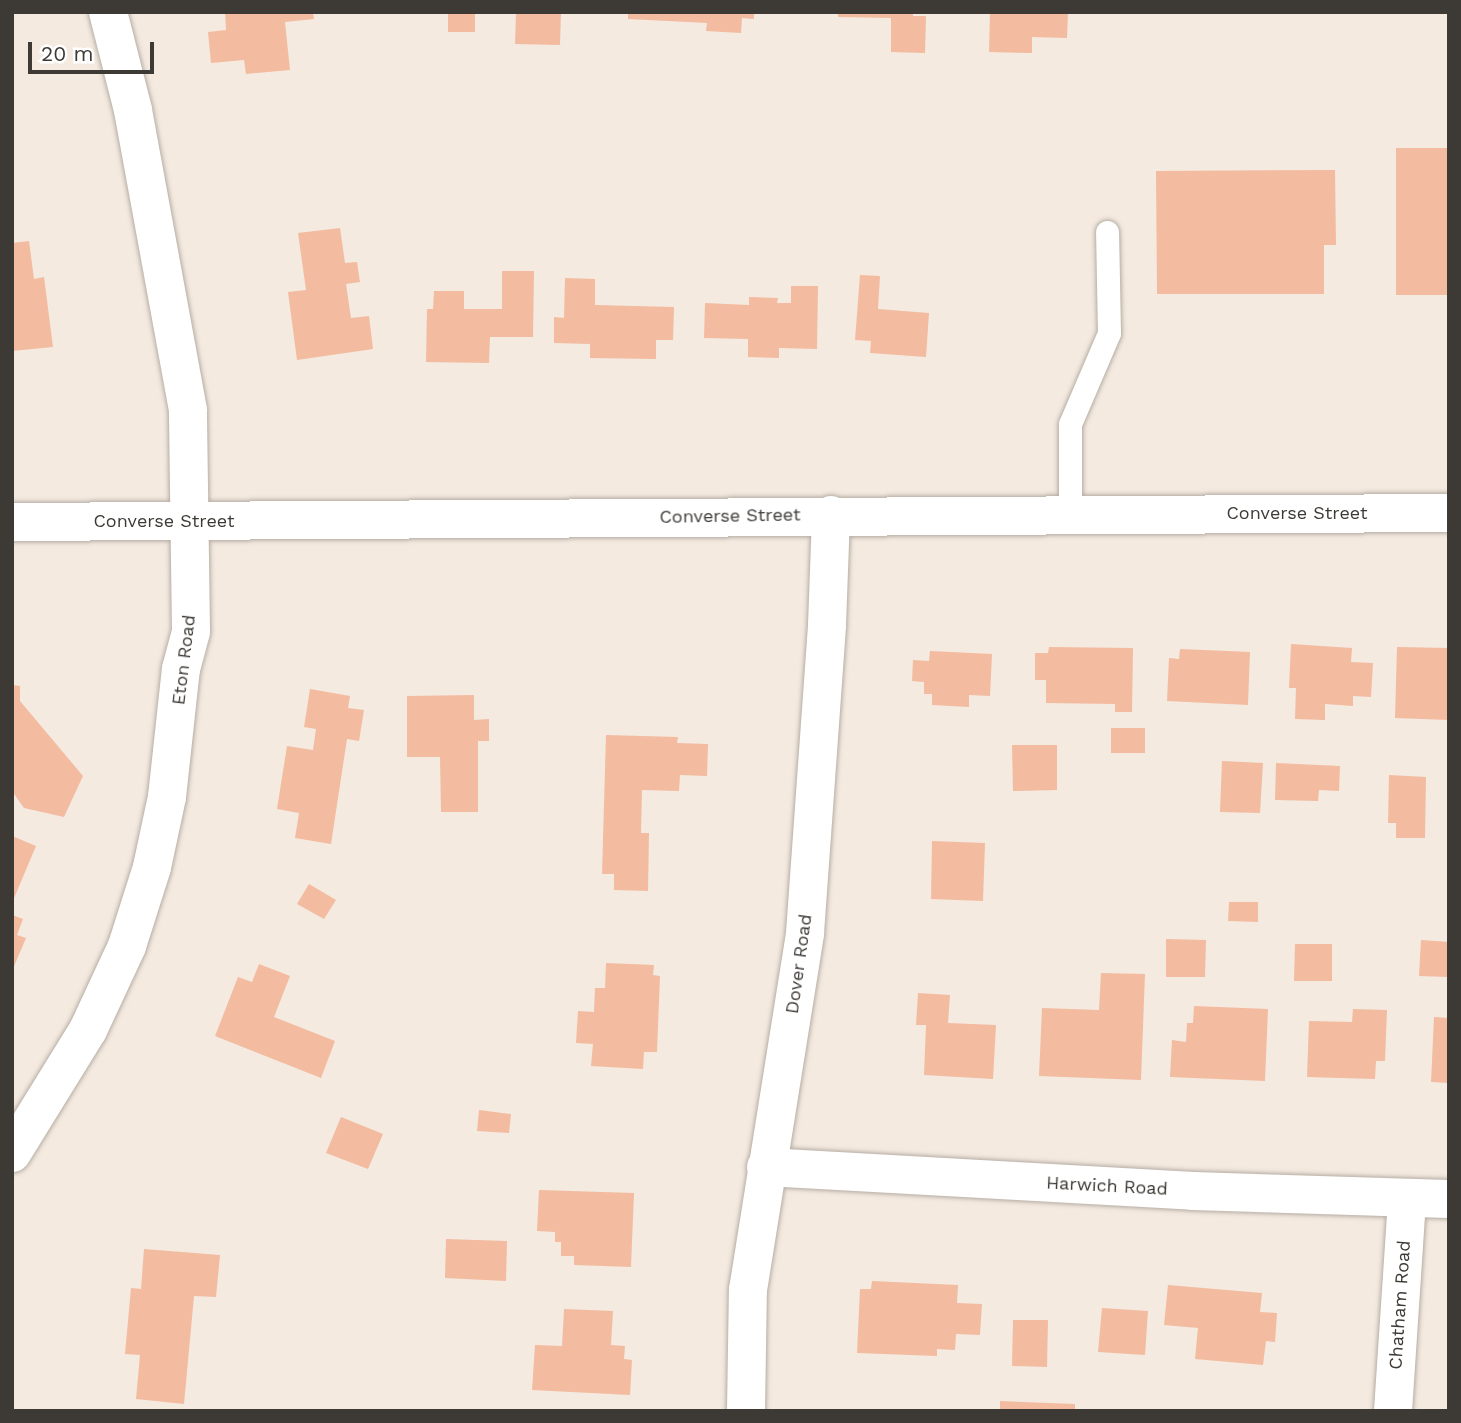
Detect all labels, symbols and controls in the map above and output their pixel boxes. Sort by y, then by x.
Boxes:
scale bar [32,28,158,72]
text: 20 m [41,41,93,66]
street label: Converse Street [1227,502,1367,524]
street label: Converse Street [659,504,801,528]
street label: Converse Street [94,510,234,532]
street label: Eton Road [168,614,200,706]
street label: Dover Road [781,913,817,1015]
street label: Harwich Road [1046,1172,1168,1200]
street label: Chatham Road [1385,1240,1415,1370]

